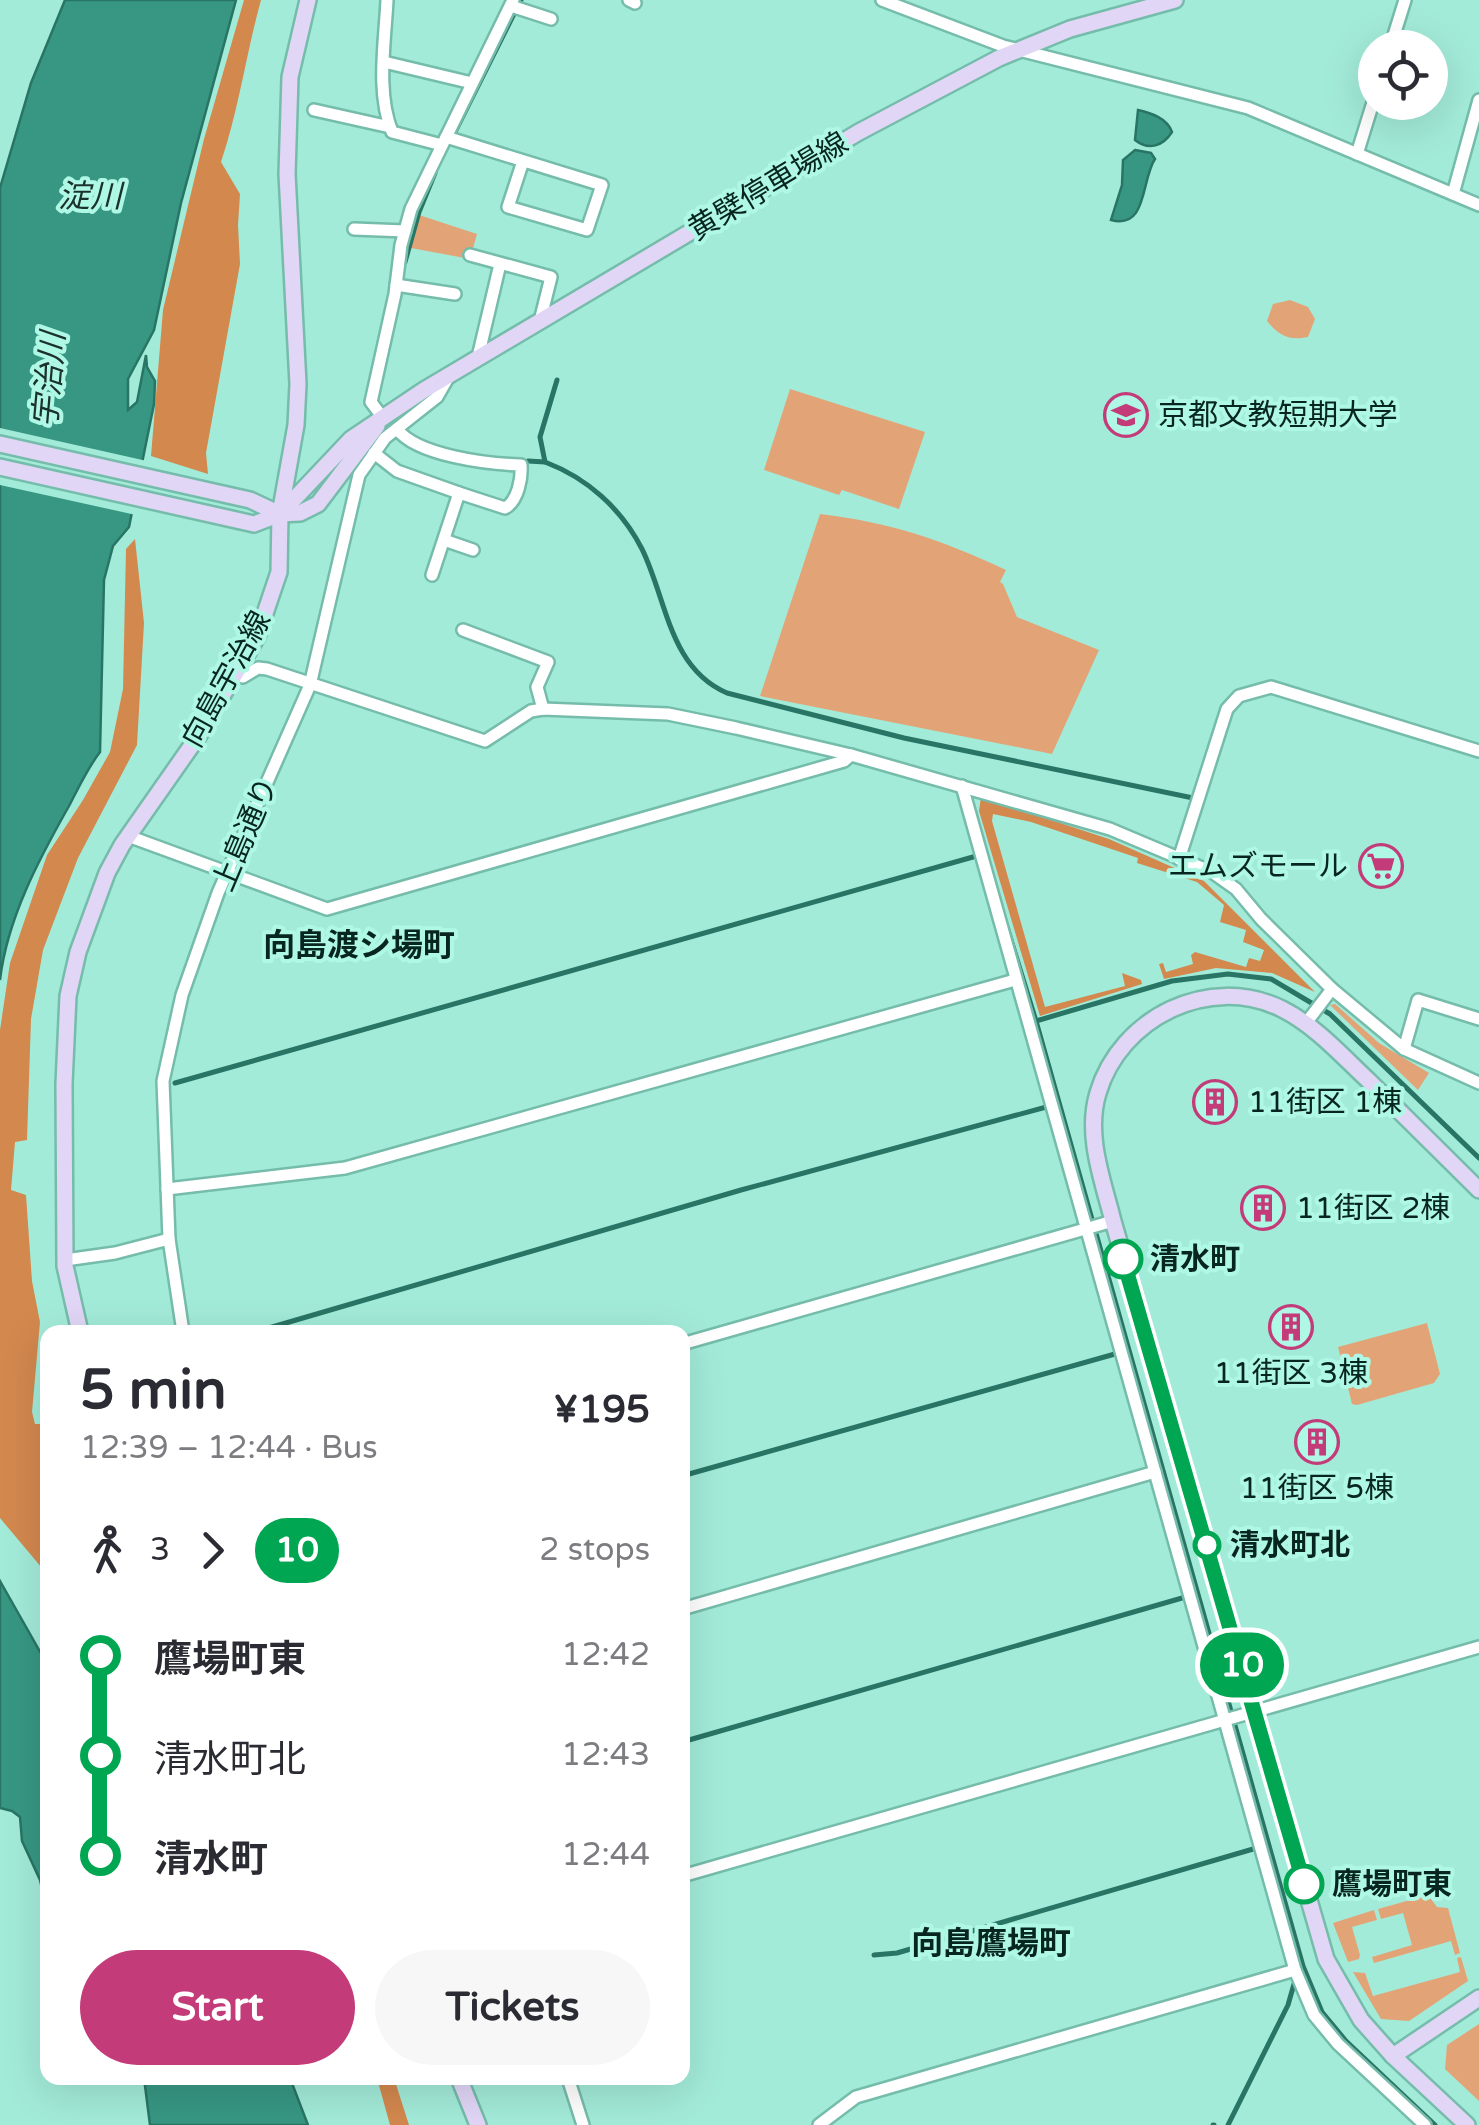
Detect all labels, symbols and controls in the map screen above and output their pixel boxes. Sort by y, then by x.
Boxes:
map controls [1358,30,1448,120]
button: locate [1358,30,1448,120]
street label: 黄檗停車場線 [682,124,855,249]
water label: 淀川 [58,178,125,216]
water label: 宇治川 [27,328,73,430]
school or university icon: 京都文教短期大学 [1103,392,1149,438]
place label: 京都文教短期大学 [1158,397,1398,434]
street label: 向島宇治線 [174,605,279,754]
street label: 上島通り [205,772,286,897]
supermarket icon: エムズモール [1358,843,1404,889]
place label: エムズモール [1168,848,1348,885]
district label: 向島渡シ場町 [263,927,455,965]
building icon: 11街区 1棟 [1192,1079,1238,1125]
place label: 11街区 1棟 [1248,1084,1402,1121]
building icon: 11街区 2棟 [1240,1185,1286,1231]
place label: 11街区 2棟 [1296,1190,1450,1227]
marker: 清水町 [1104,1240,1142,1278]
place label: 清水町 [1150,1241,1240,1278]
building icon: 11街区 3棟 [1268,1304,1314,1350]
place label: 11街区 3棟 [1214,1355,1368,1392]
text: 5 min [80,1358,227,1424]
text: ¥195 [553,1387,650,1433]
building icon: 11街区 5棟 [1294,1419,1340,1465]
text: 12:39 – 12:44 · Bus [80,1429,378,1467]
place label: 11街区 5棟 [1240,1470,1394,1507]
icon: walk [80,1523,135,1578]
icon: forward [185,1523,240,1578]
place label: 清水町北 [1230,1527,1350,1564]
text: 10 [275,1529,319,1571]
text: 3 [150,1531,170,1569]
text: 2 stops [539,1531,650,1569]
marker: 清水町北 [1194,1532,1220,1558]
line badge: 10 [1197,1632,1287,1698]
text: 12:42 [561,1636,650,1674]
text: 鷹場町東 [154,1637,306,1683]
text: 10 [1220,1644,1264,1686]
text: 12:43 [561,1736,650,1774]
text: 清水町北 [154,1737,306,1783]
text: 12:44 [561,1836,650,1874]
text: 清水町 [154,1837,268,1883]
marker: 鷹場町東 [1285,1865,1323,1903]
place label: 鷹場町東 [1332,1866,1452,1903]
district label: 向島鷹場町 [911,1925,1071,1963]
button: Start [80,1950,355,2065]
button: Tickets [375,1950,650,2065]

